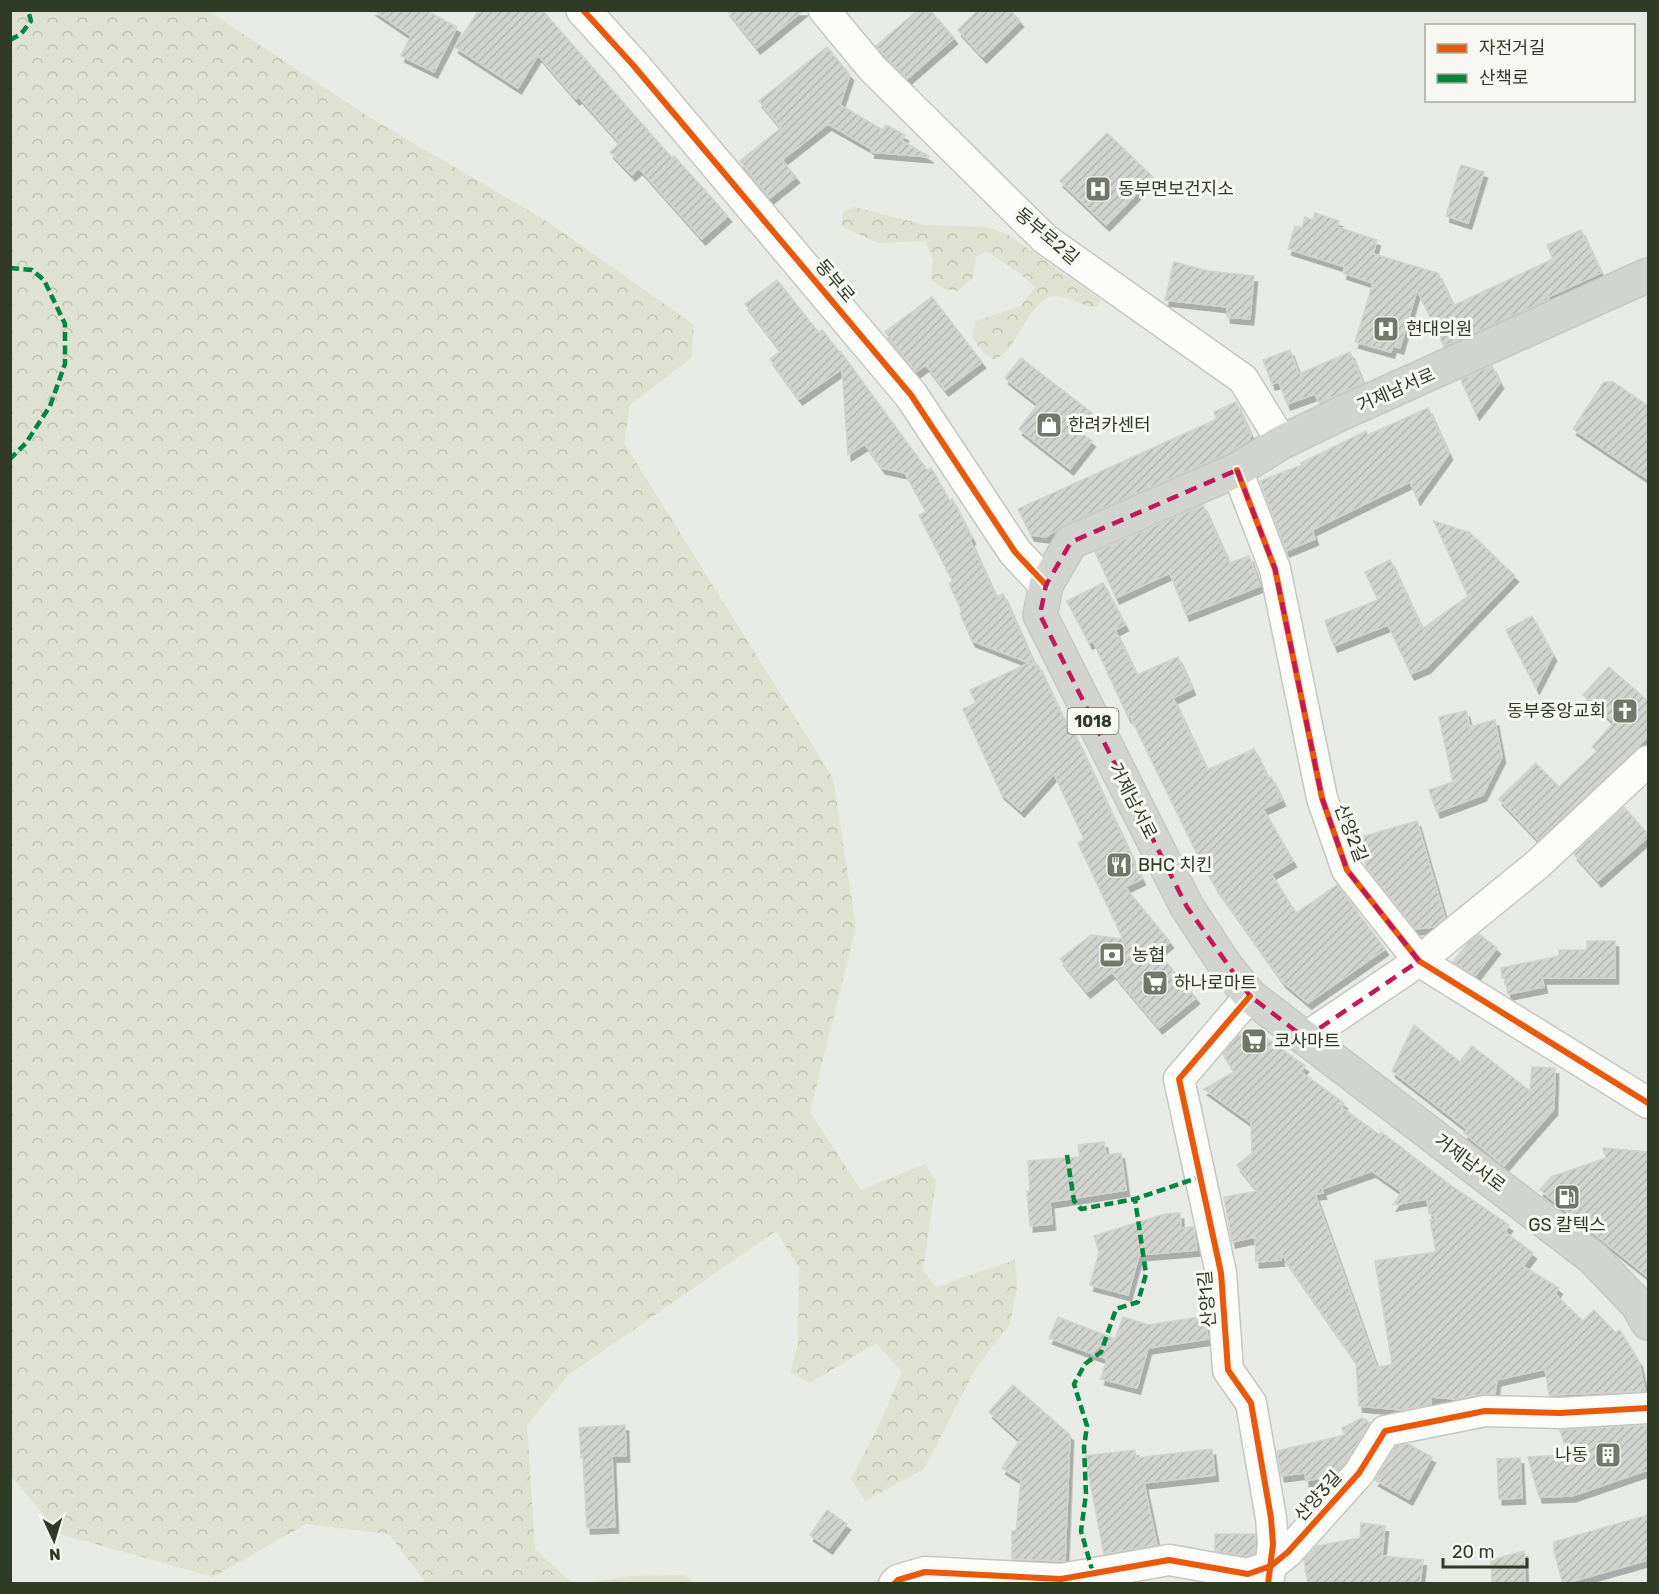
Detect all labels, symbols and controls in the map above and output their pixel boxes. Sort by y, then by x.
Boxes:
legend [1425,24,1635,102]
text: 자전거길 [1479,37,1545,59]
text: 산책로 [1479,67,1529,89]
hospital icon: 동부면보건지소 [1083,174,1113,204]
place label: 동부면보건지소 [1118,178,1234,200]
street label: 동부로2길 [1011,203,1083,269]
street label: 동부로 [811,255,859,307]
hospital icon: 현대의원 [1371,314,1401,344]
place label: 현대의원 [1406,318,1472,340]
street label: 거제남서로 [1354,363,1438,417]
shop icon: 한려카센터 [1034,410,1064,440]
place label: 한려카센터 [1068,414,1151,436]
church icon: 동부중앙교회 [1610,696,1640,726]
place label: 동부중앙교회 [1507,700,1606,722]
road number: 1018 [1068,708,1118,734]
street label: 거제남서로 [1104,759,1162,843]
street label: 산양2길 [1330,801,1372,865]
restaurant icon: BHC 치킨 [1104,850,1134,880]
place label: BHC 치킨 [1138,854,1212,876]
bank icon: 농협 [1097,940,1127,970]
place label: 농협 [1132,944,1165,966]
supermarket icon: 하나로마트 [1140,968,1170,998]
place label: 하나로마트 [1174,972,1257,994]
supermarket icon: 코사마트 [1239,1026,1269,1056]
place label: 코사마트 [1274,1030,1340,1052]
street label: 거제남서로 [1430,1129,1510,1197]
fuel station icon: GS 칼텍스 [1552,1182,1582,1212]
place label: GS 칼텍스 [1528,1214,1606,1236]
street label: 산양1길 [1194,1269,1220,1329]
building icon: 나동 [1593,1440,1623,1470]
place label: 나동 [1555,1444,1588,1466]
street label: 산양3길 [1290,1466,1346,1526]
north arrow [24,1510,84,1570]
scale bar [1443,1531,1527,1569]
text: 20 m [1452,1541,1494,1563]
text: N [49,1545,61,1564]

